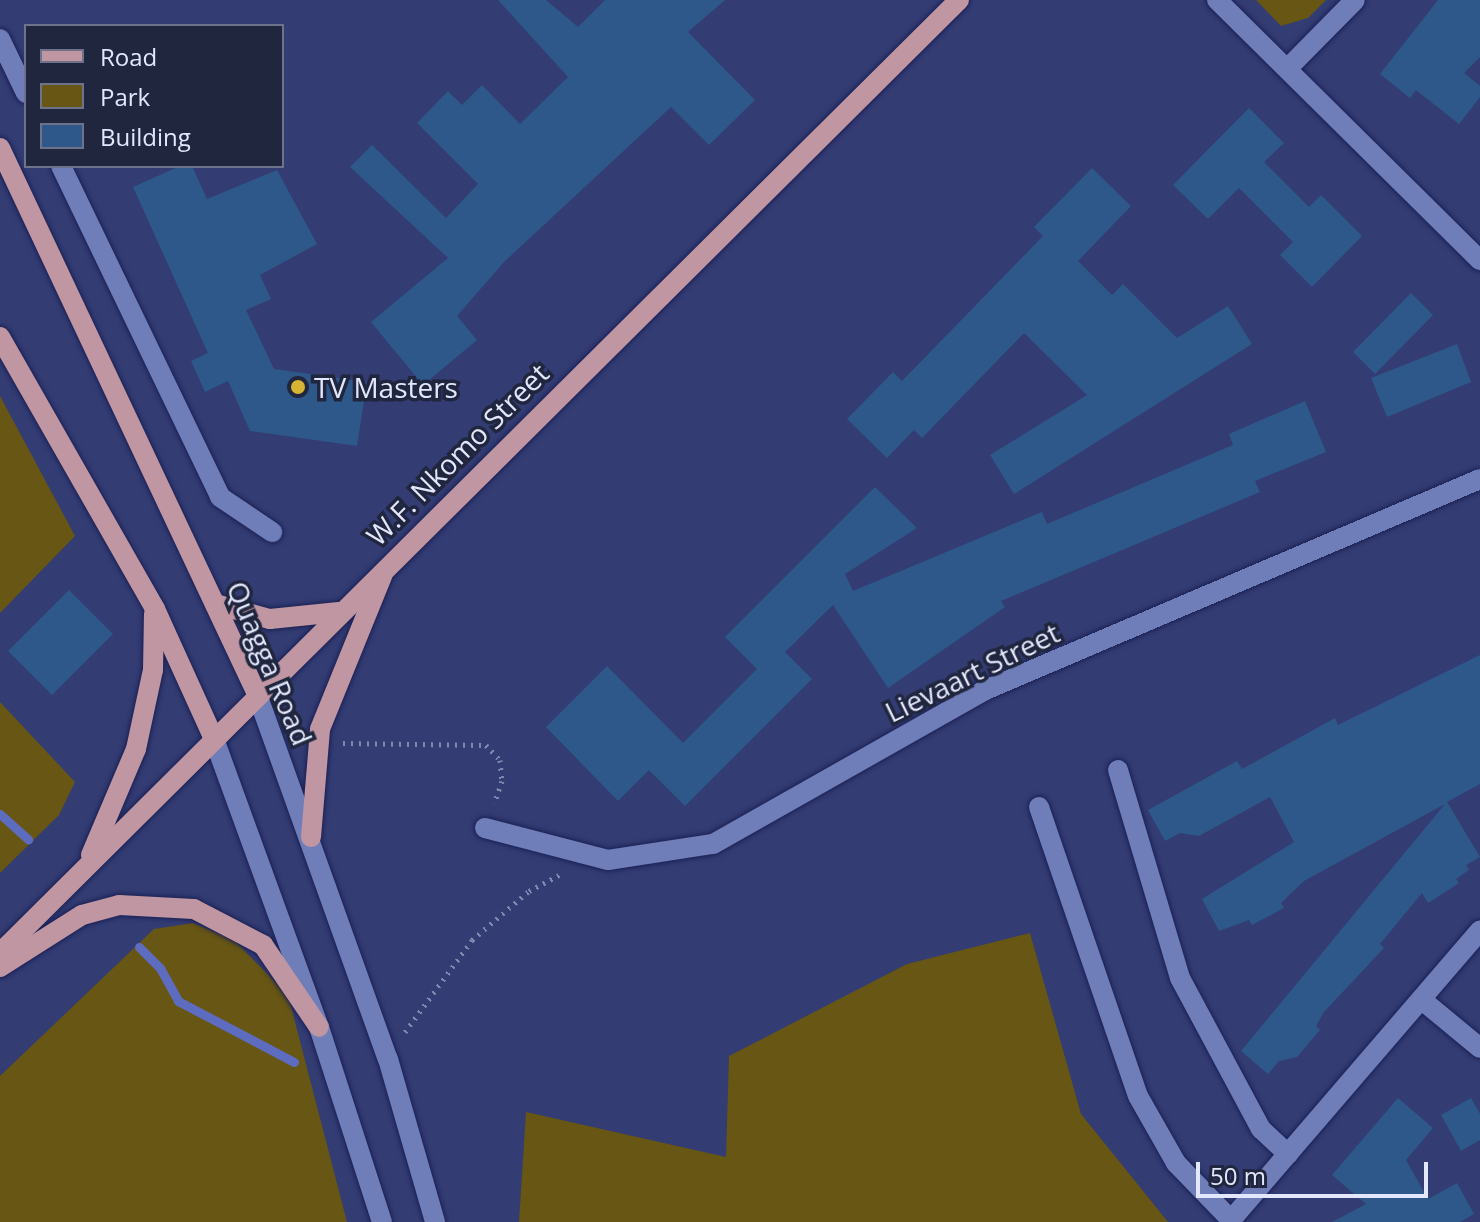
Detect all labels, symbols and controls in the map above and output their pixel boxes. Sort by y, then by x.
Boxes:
legend [24,24,284,168]
text: Road [100,40,157,73]
text: Park [100,80,150,113]
text: Building [100,120,191,153]
street label: W.F. Nkomo Street [359,356,555,552]
place label: TV Masters [314,370,458,404]
marker: TV Masters [289,378,307,396]
street label: Quagga Road [220,576,320,750]
street label: Lievaart Street [880,615,1064,729]
scale bar [1200,1146,1432,1196]
text: 50 m [1210,1159,1266,1192]

